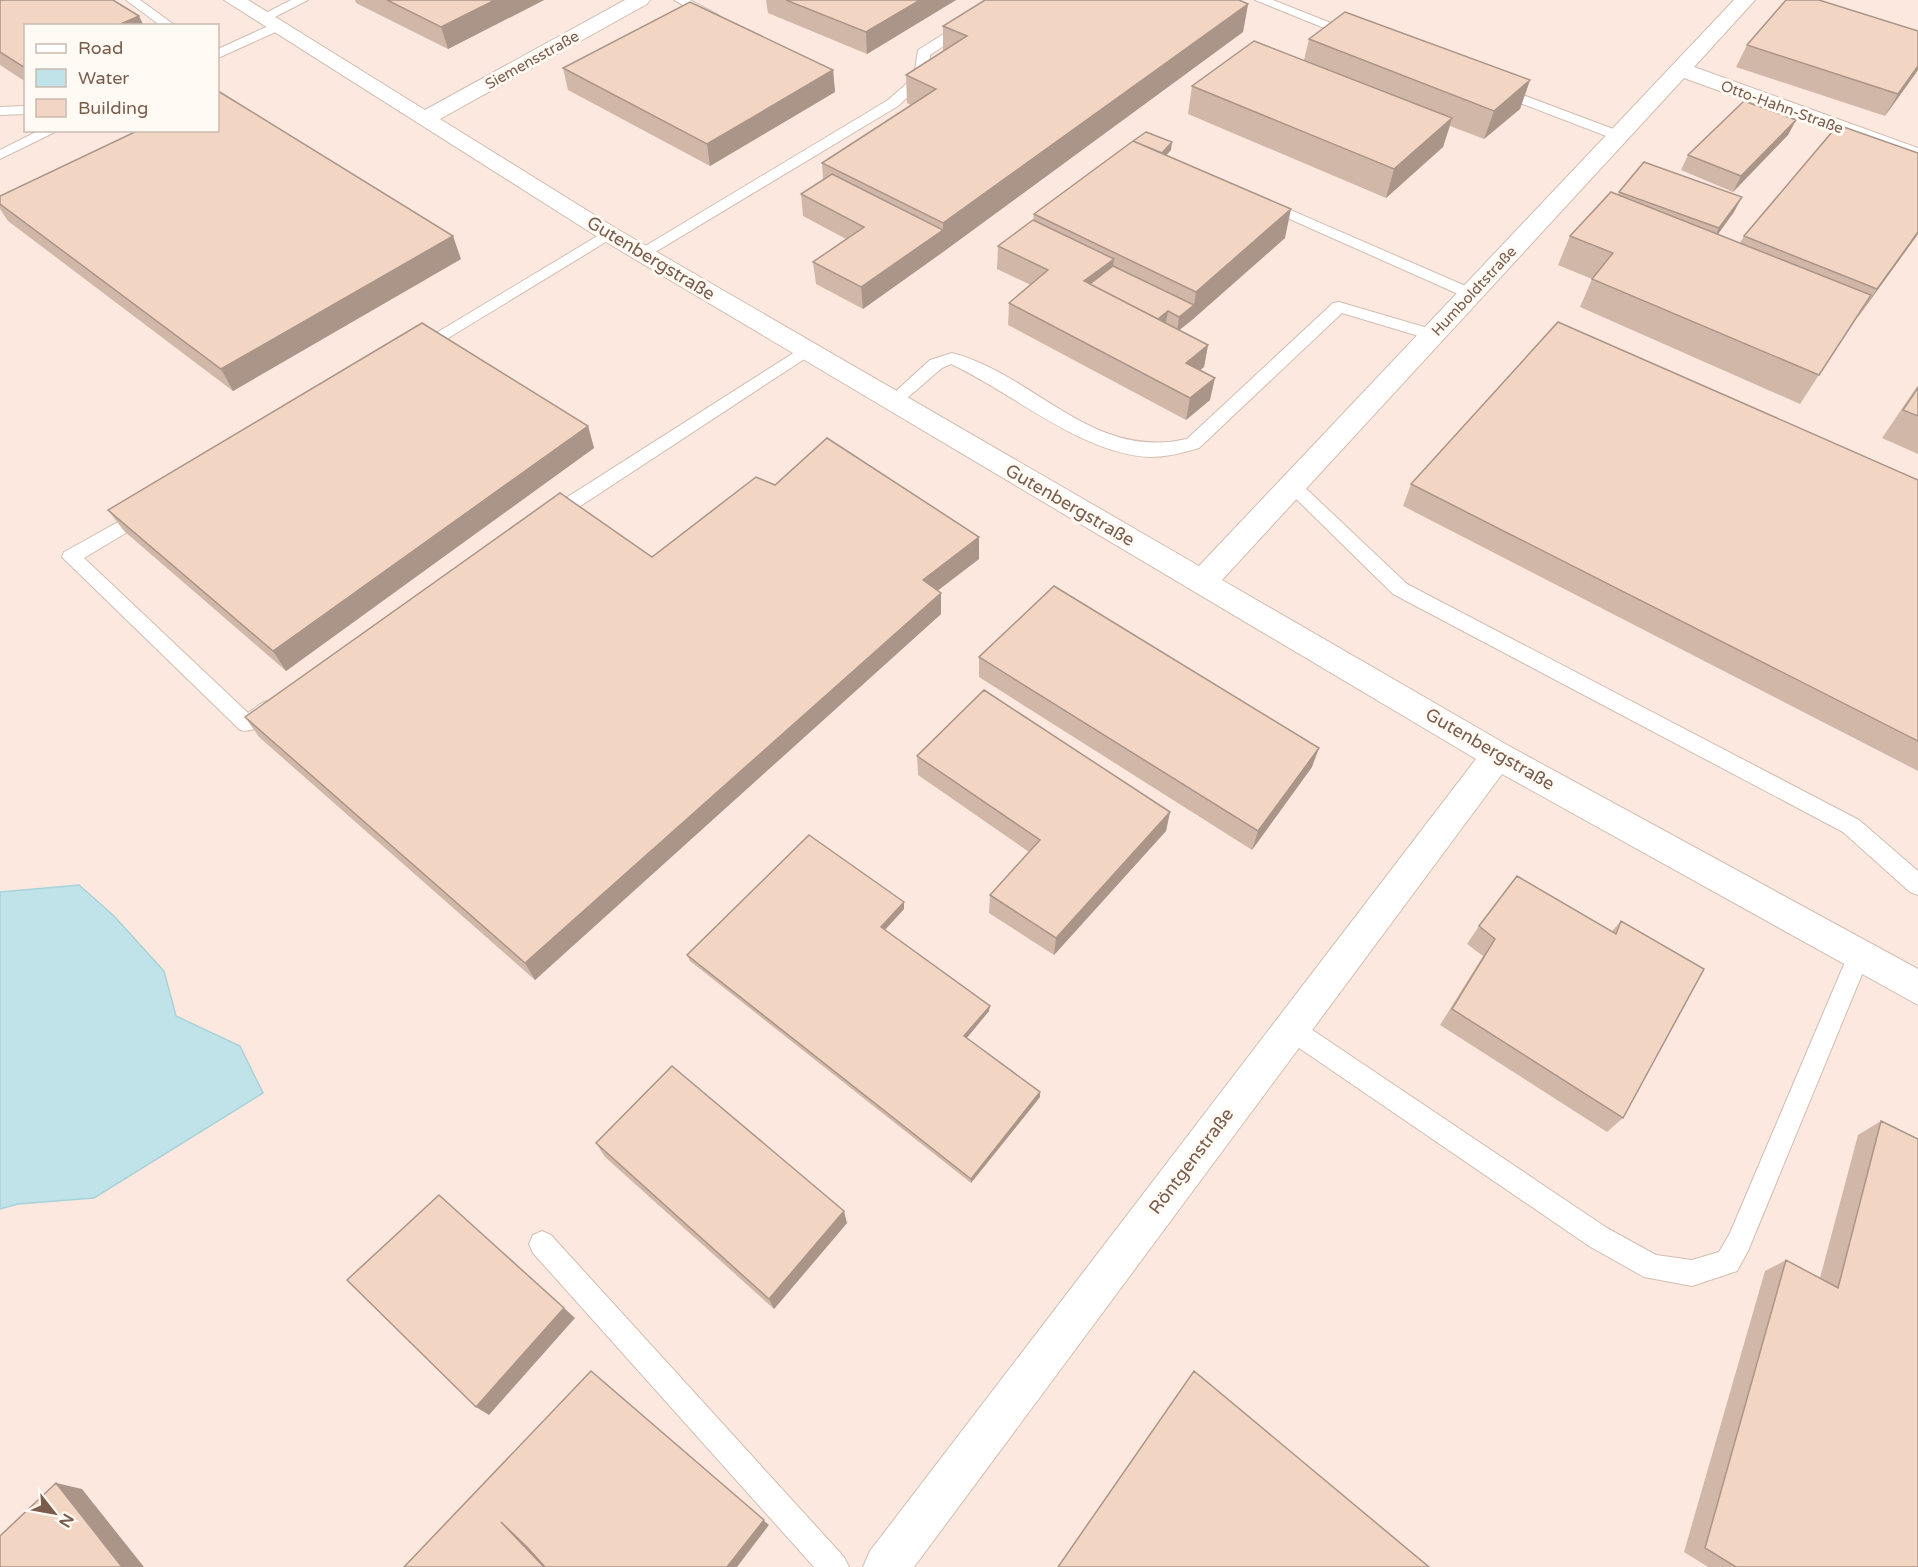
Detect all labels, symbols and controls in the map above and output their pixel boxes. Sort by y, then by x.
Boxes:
legend [24,24,219,132]
street label: Siemensstraße [482,27,582,93]
text: Road [78,37,123,59]
text: Water [78,67,129,89]
street label: Otto-Hahn-Straße [1718,76,1846,138]
text: Building [78,97,148,119]
street label: Gutenbergstraße [583,211,719,305]
street label: Humboldtstraße [1428,242,1520,340]
street label: Gutenbergstraße [1001,459,1139,551]
street label: Gutenbergstraße [1421,703,1559,795]
street label: Röntgenstraße [1144,1104,1238,1218]
north arrow [24,1483,84,1543]
text: N [54,1510,78,1531]

